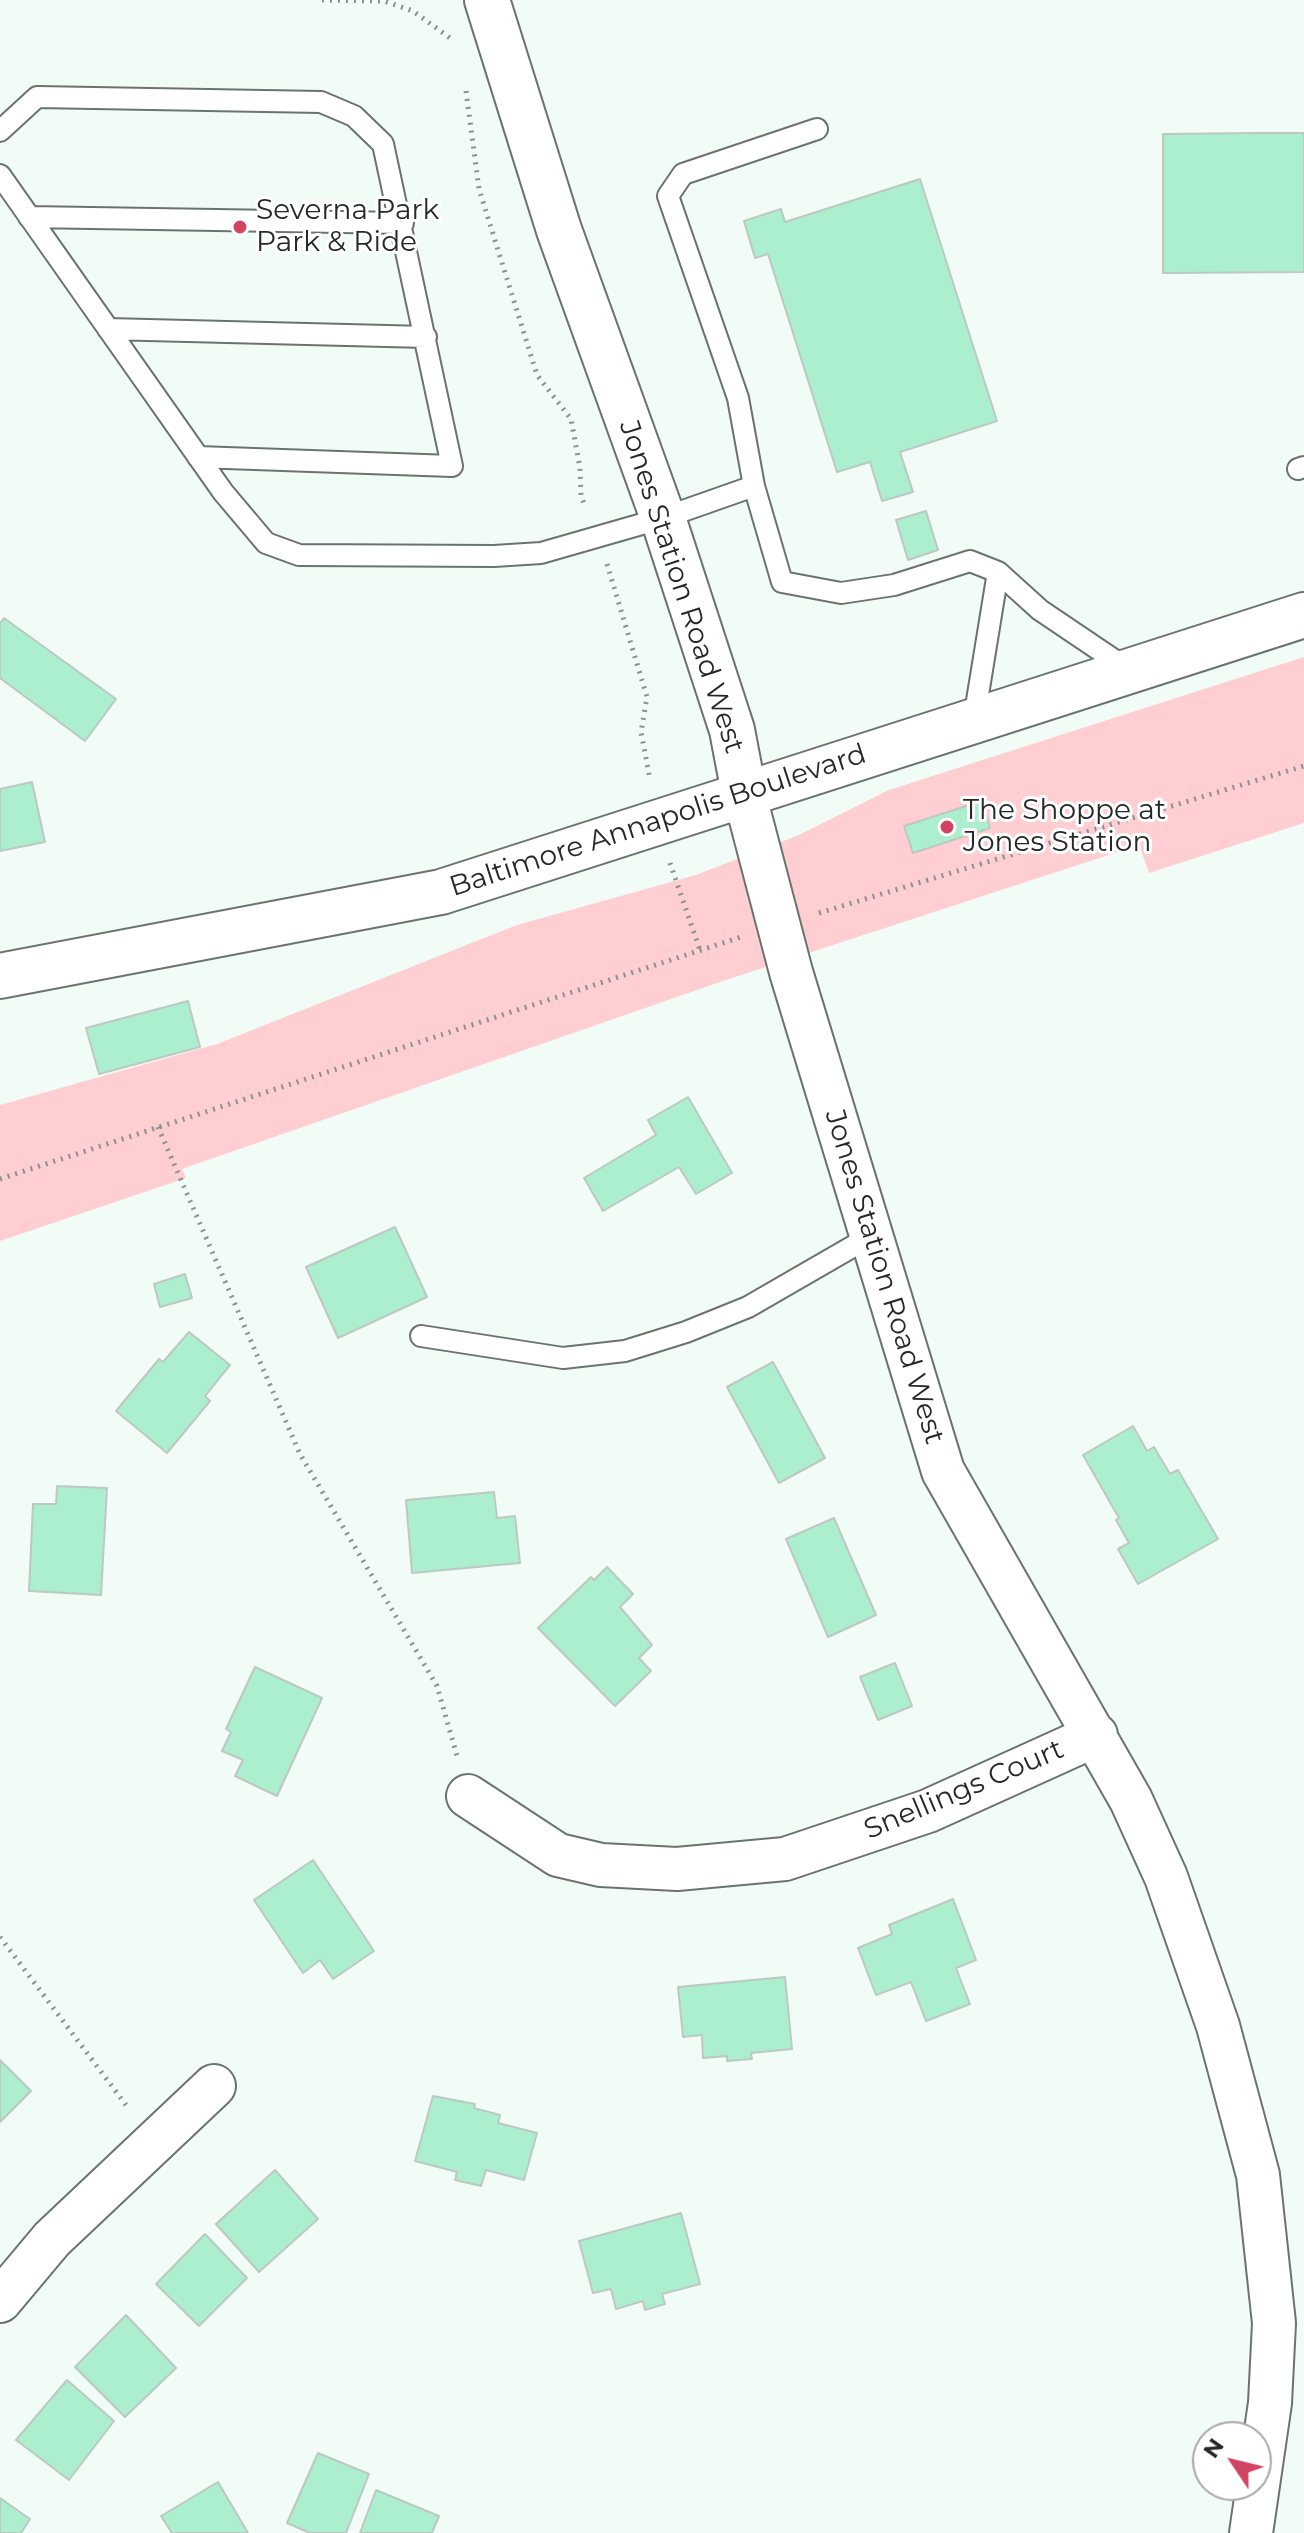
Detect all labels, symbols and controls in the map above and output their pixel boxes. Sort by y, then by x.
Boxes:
place label: Severna Park Park & Ride [256,194,439,260]
marker: Severna Park Park & Ride [231,218,249,236]
street label: Jones Station Road West [611,416,751,758]
street label: Baltimore Annapolis Boulevard [446,738,870,904]
place label: The Shoppe at Jones Station [963,794,1166,860]
marker: The Shoppe at Jones Station [938,818,956,836]
street label: Jones Station Road West [817,1106,951,1448]
street label: Snellings Court [859,1733,1069,1847]
north arrow [1192,2421,1272,2501]
text: N [1197,2433,1230,2463]

